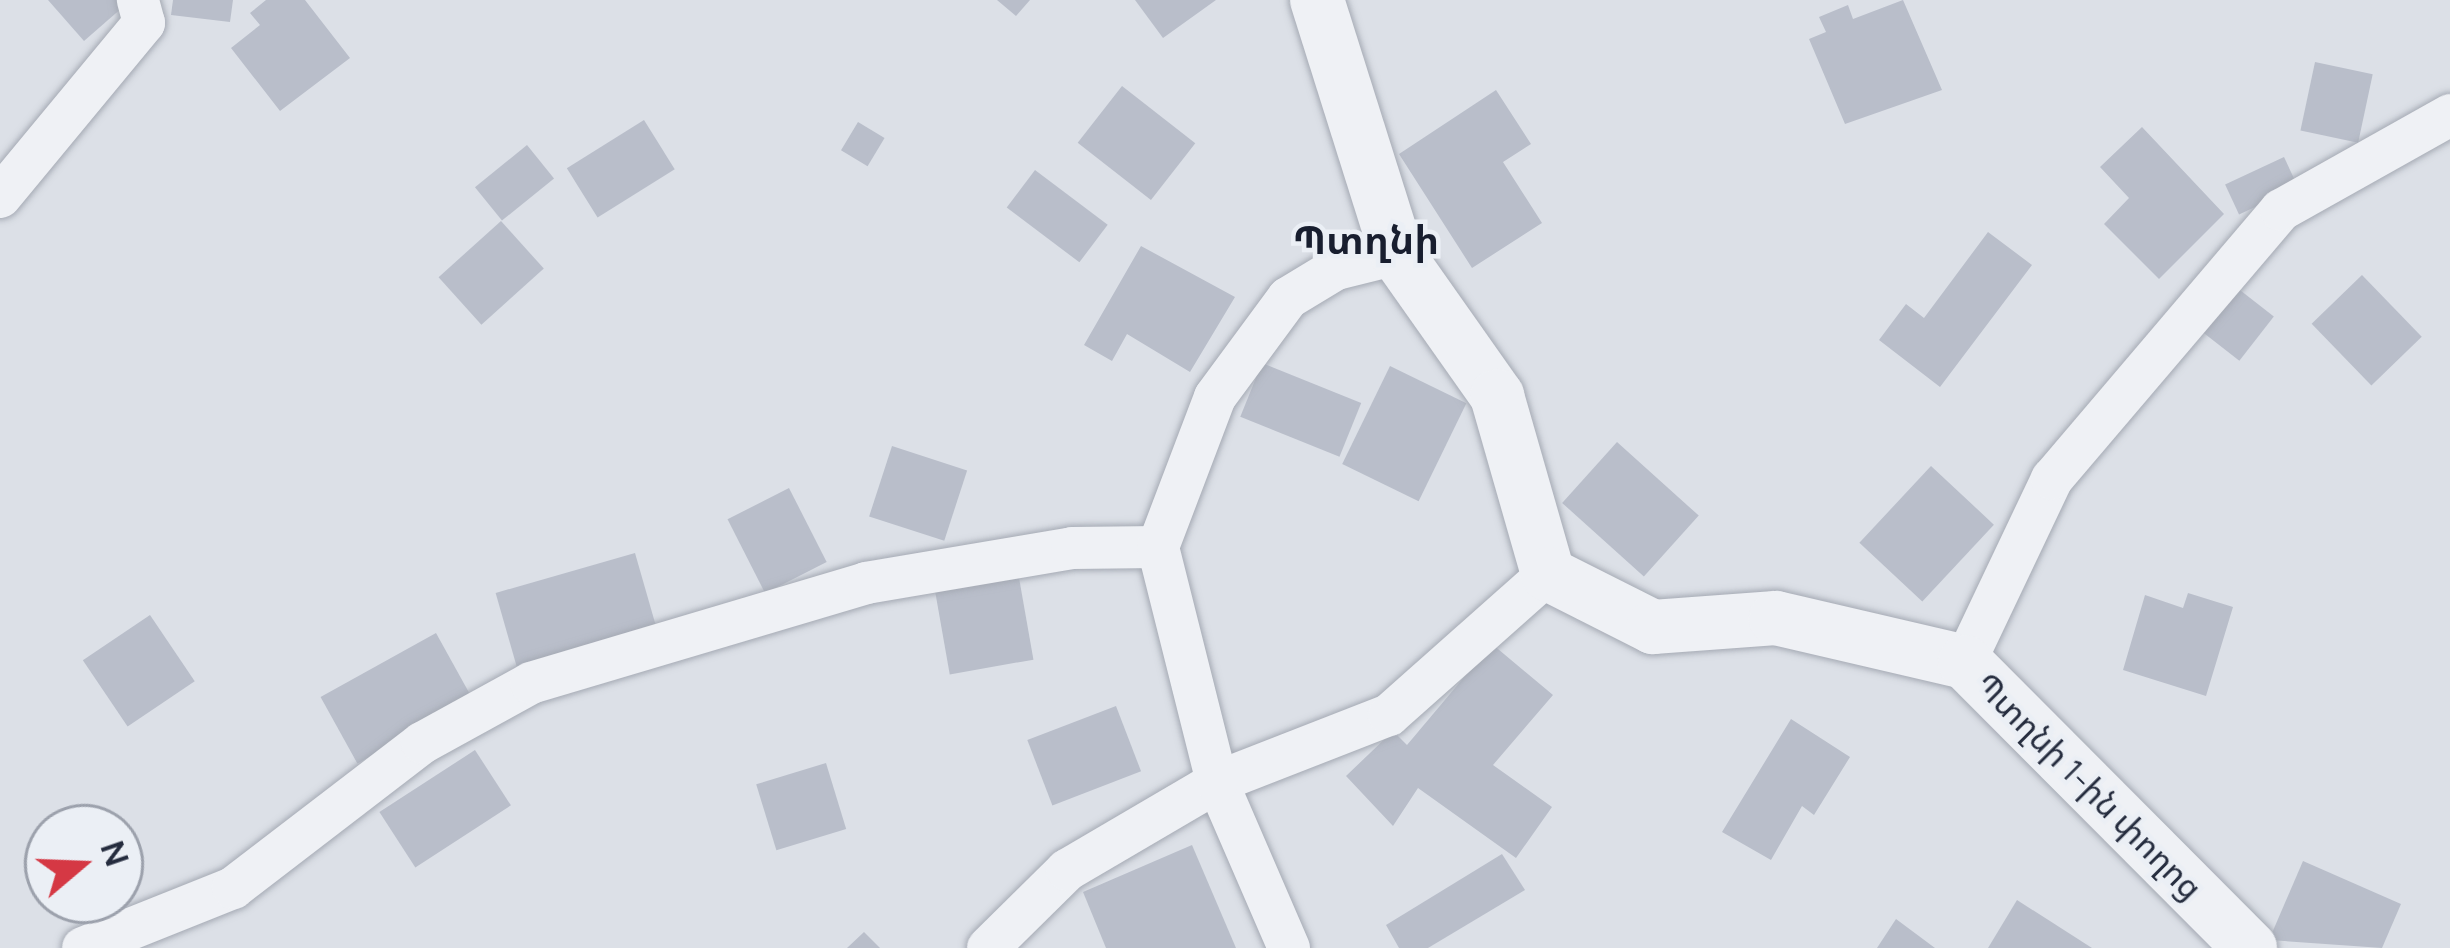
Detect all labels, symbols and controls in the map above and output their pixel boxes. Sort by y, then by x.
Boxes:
district label: Պտղնի [1293,216,1439,262]
street label: Պտղնի 1-ին փողոց [1967,664,2211,908]
north arrow [24,804,144,924]
text: N [91,835,141,872]

